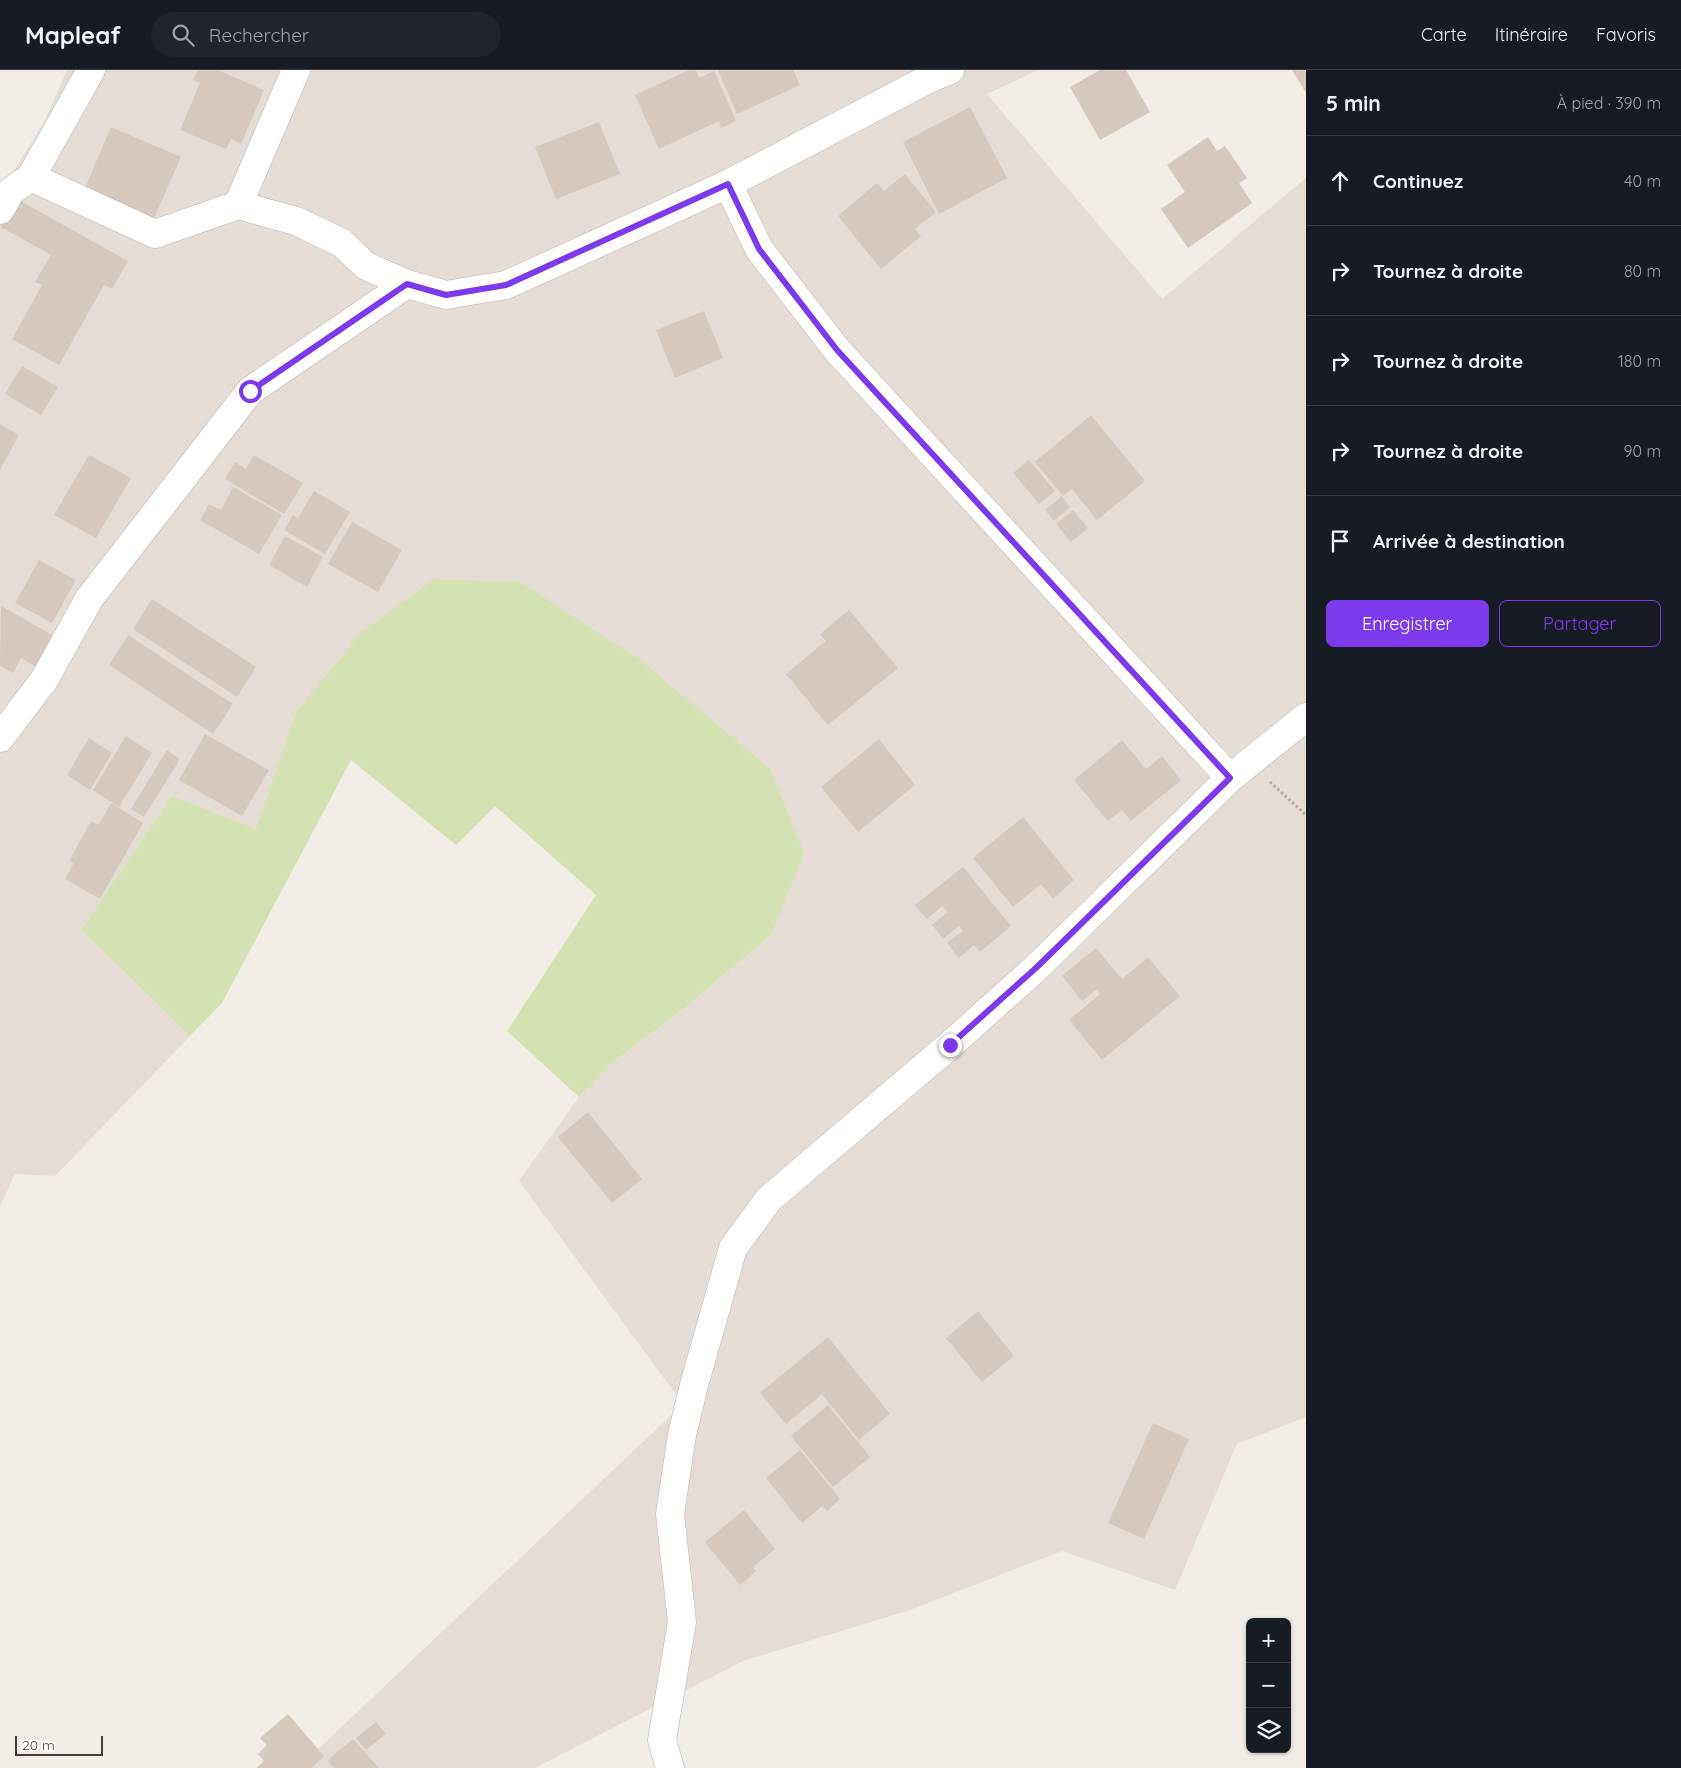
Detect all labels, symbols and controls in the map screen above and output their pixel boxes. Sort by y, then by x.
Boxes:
search box [151,12,501,57]
text: Mapleaf [25,20,121,50]
icon: search [169,21,197,49]
text: Rechercher [209,23,309,47]
text: Carte [1421,23,1467,46]
text: Itinéraire [1495,23,1568,46]
text: Favoris [1596,23,1656,46]
text: 5 min [1326,90,1381,116]
text: À pied · 390 m [1557,93,1661,113]
icon: ahead [1326,167,1354,195]
text: Continuez [1373,169,1463,193]
text: 40 m [1624,171,1661,191]
icon: right [1326,257,1354,285]
text: Tournez à droite [1373,259,1523,283]
text: 80 m [1624,261,1661,281]
icon: right [1326,347,1354,375]
text: Tournez à droite [1373,349,1523,373]
text: 180 m [1618,351,1661,371]
route start [239,380,262,403]
icon: right [1326,437,1354,465]
text: Tournez à droite [1373,439,1523,463]
text: 90 m [1624,441,1661,461]
icon: arrive [1326,527,1354,555]
text: Arrivée à destination [1373,529,1565,553]
button: Enregistrer [1326,600,1489,647]
button: Partager [1499,600,1661,647]
route end [939,1034,962,1057]
map controls [1246,1618,1291,1753]
button: + [1246,1618,1291,1663]
button: − [1246,1663,1291,1708]
button: layers [1246,1708,1291,1753]
scale bar [15,1733,102,1756]
text: 20 m [22,1736,55,1754]

